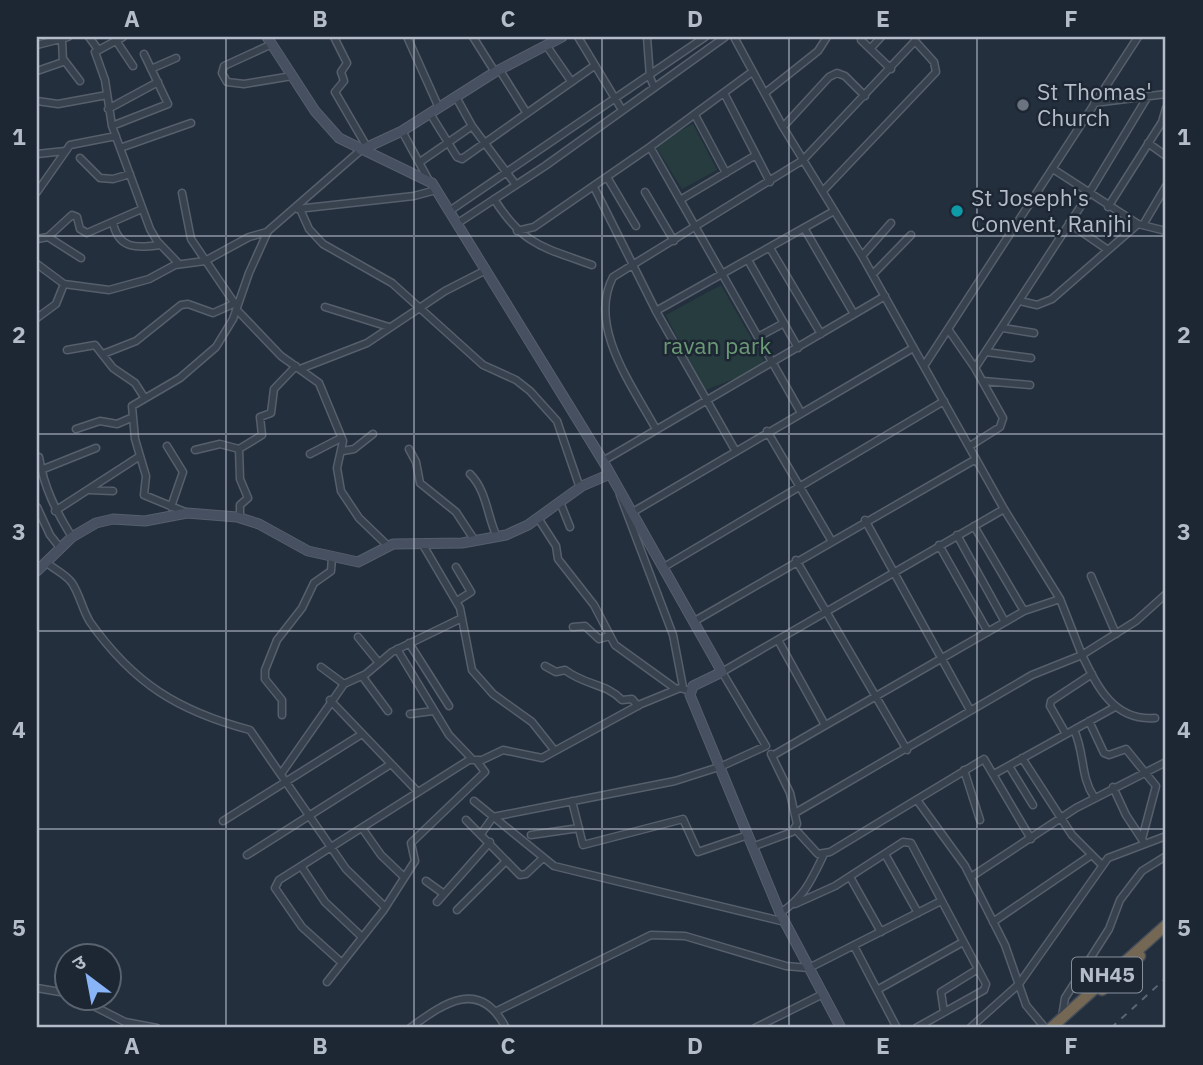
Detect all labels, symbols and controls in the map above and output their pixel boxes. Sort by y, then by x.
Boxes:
text: A [124,3,140,33]
text: B [312,3,328,33]
text: C [501,3,516,33]
text: D [687,3,703,33]
text: E [876,3,890,33]
text: F [1064,3,1078,33]
place label: St Thomas' Church [1037,76,1152,132]
marker: St Thomas' Church [1015,97,1031,113]
text: 1 [12,121,26,151]
text: 1 [1177,121,1191,151]
place label: St Joseph's Convent, Ranjhi [971,182,1132,238]
marker: St Joseph's Convent, Ranjhi [949,203,965,219]
text: 2 [12,319,26,349]
text: 2 [1177,319,1191,349]
park label: ravan park [663,330,771,360]
text: 3 [12,516,26,546]
text: 3 [1177,516,1191,546]
text: 4 [12,714,26,744]
text: 4 [1177,714,1191,744]
text: 5 [12,912,26,942]
text: 5 [1177,912,1191,942]
north arrow [52,942,122,1012]
text: उ [68,949,91,976]
road number: NH45 [1072,958,1142,992]
text: A [124,1030,140,1060]
text: B [312,1030,328,1060]
text: C [501,1030,516,1060]
text: D [687,1030,703,1060]
text: E [876,1030,890,1060]
text: F [1064,1030,1078,1060]

